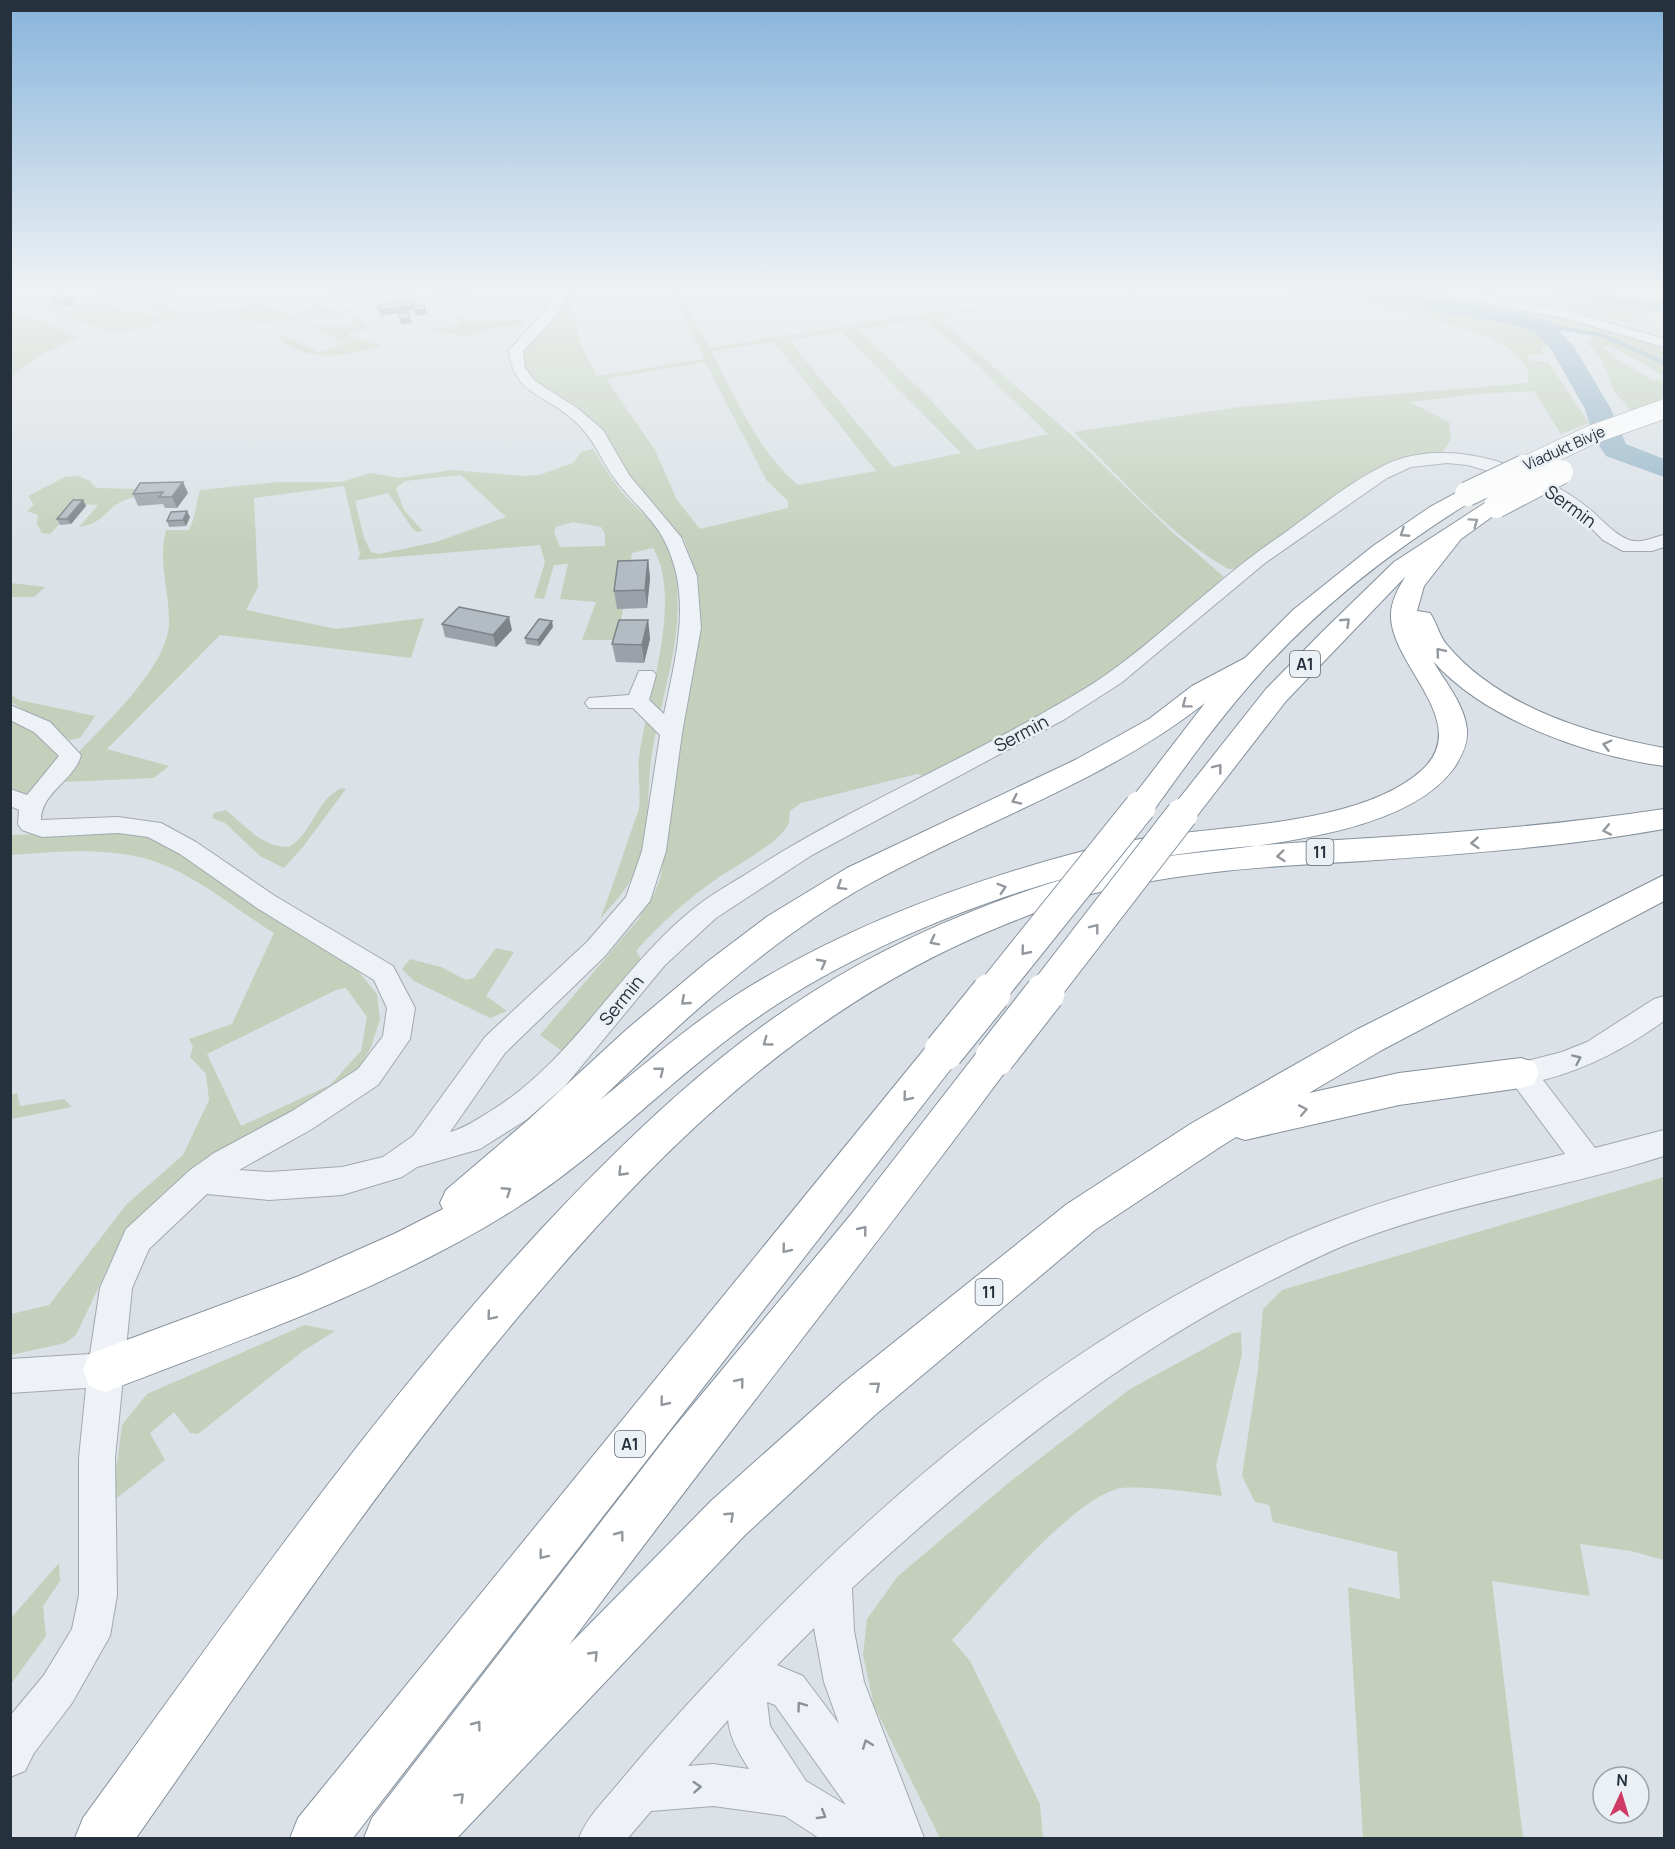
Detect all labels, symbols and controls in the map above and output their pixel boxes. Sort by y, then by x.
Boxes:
street label: Viadukt Bivje [1520,420,1609,475]
street label: Sermin [1540,479,1602,533]
one-way arrow [1467,518,1478,529]
one-way arrow [1400,526,1410,538]
one-way arrow [1339,618,1350,629]
one-way arrow [1436,648,1447,659]
road number: A1 [1290,651,1320,677]
one-way arrow [1181,697,1192,708]
street label: Sermin [990,709,1052,757]
one-way arrow [1603,740,1613,752]
one-way arrow [1211,764,1222,775]
one-way arrow [1012,792,1023,804]
one-way arrow [1602,823,1612,836]
one-way arrow [1471,836,1480,849]
road number: 11 [1306,839,1334,865]
one-way arrow [1276,849,1285,862]
one-way arrow [837,879,848,890]
one-way arrow [996,883,1007,895]
one-way arrow [1087,923,1098,934]
one-way arrow [929,934,940,946]
one-way arrow [1022,945,1033,956]
one-way arrow [816,959,826,970]
street label: Sermin [593,970,649,1030]
one-way arrow [681,994,692,1005]
one-way arrow [763,1035,774,1046]
one-way arrow [1571,1054,1582,1066]
one-way arrow [653,1068,664,1079]
one-way arrow [904,1090,915,1101]
one-way arrow [1298,1104,1308,1117]
one-way arrow [618,1166,629,1176]
one-way arrow [500,1188,511,1199]
one-way arrow [855,1226,866,1237]
one-way arrow [782,1243,793,1254]
road number: 11 [976,1279,1002,1305]
one-way arrow [487,1309,498,1320]
one-way arrow [732,1377,743,1388]
one-way arrow [869,1382,880,1393]
one-way arrow [661,1395,672,1406]
road number: A1 [615,1431,645,1457]
one-way arrow [723,1512,734,1523]
one-way arrow [613,1531,624,1542]
one-way arrow [539,1548,550,1559]
one-way arrow [587,1652,598,1662]
one-way arrow [797,1701,808,1712]
one-way arrow [470,1720,481,1731]
one-way arrow [862,1739,874,1750]
north arrow [1591,1765,1651,1825]
text: N [1616,1769,1629,1791]
one-way arrow [693,1780,702,1793]
one-way arrow [454,1793,464,1804]
one-way arrow [816,1807,826,1819]

